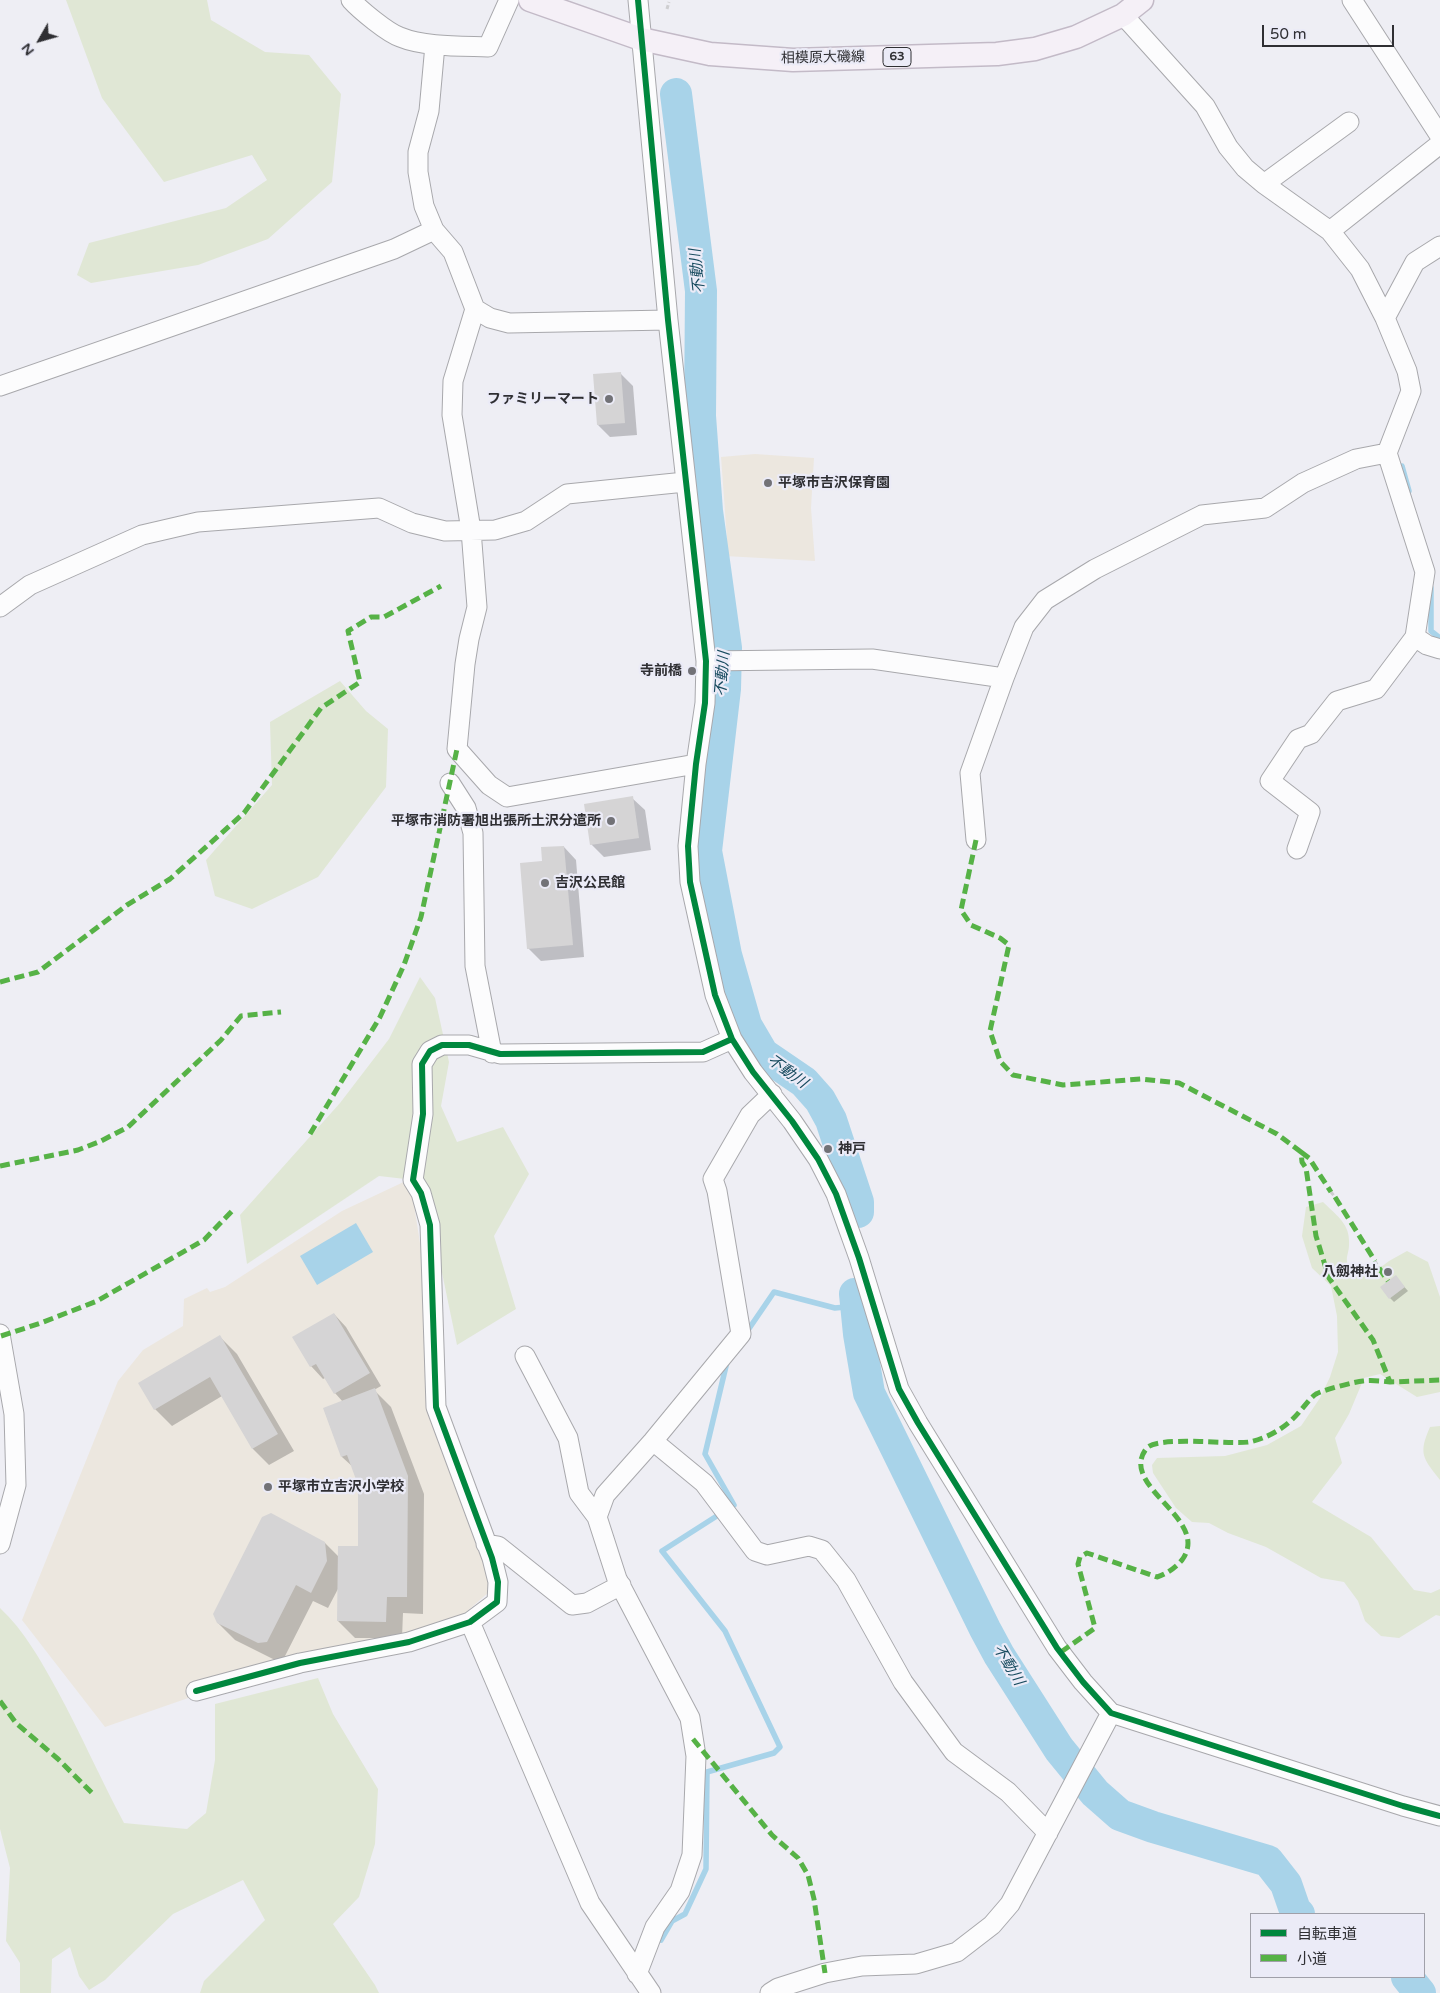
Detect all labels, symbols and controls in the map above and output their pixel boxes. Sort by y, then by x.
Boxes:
north arrow [15,15,65,65]
scale bar [1265,15,1398,47]
text: 50 m [1270,25,1307,43]
text: N [18,40,38,59]
road number: 63 [883,48,911,66]
street label: 相模原大磯線 [781,49,865,67]
water label: 不動川 [687,248,709,294]
place label: ファミリーマート [487,391,599,407]
marker: ファミリーマート [603,393,615,405]
place label: 平塚市吉沢保育園 [778,475,890,491]
marker: 平塚市吉沢保育園 [762,477,774,489]
water label: 不動川 [712,651,734,697]
place label: 寺前橋 [640,663,682,679]
marker: 寺前橋 [686,665,698,677]
place label: 平塚市消防署旭出張所土沢分遣所 [391,813,601,829]
marker: 平塚市消防署旭出張所土沢分遣所 [605,815,617,827]
place label: 吉沢公民館 [555,875,625,891]
marker: 吉沢公民館 [539,877,551,889]
water label: 不動川 [764,1051,810,1093]
place label: 神戸 [838,1141,866,1157]
marker: 神戸 [822,1143,834,1155]
place label: 八劔神社 [1322,1264,1378,1280]
marker: 八劔神社 [1382,1266,1394,1278]
place label: 平塚市立吉沢小学校 [278,1479,404,1495]
marker: 平塚市立吉沢小学校 [262,1481,274,1493]
water label: 不動川 [989,1641,1027,1689]
legend [1250,1913,1425,1978]
text: 自転車道 [1297,1925,1357,1943]
text: 小道 [1297,1950,1327,1968]

